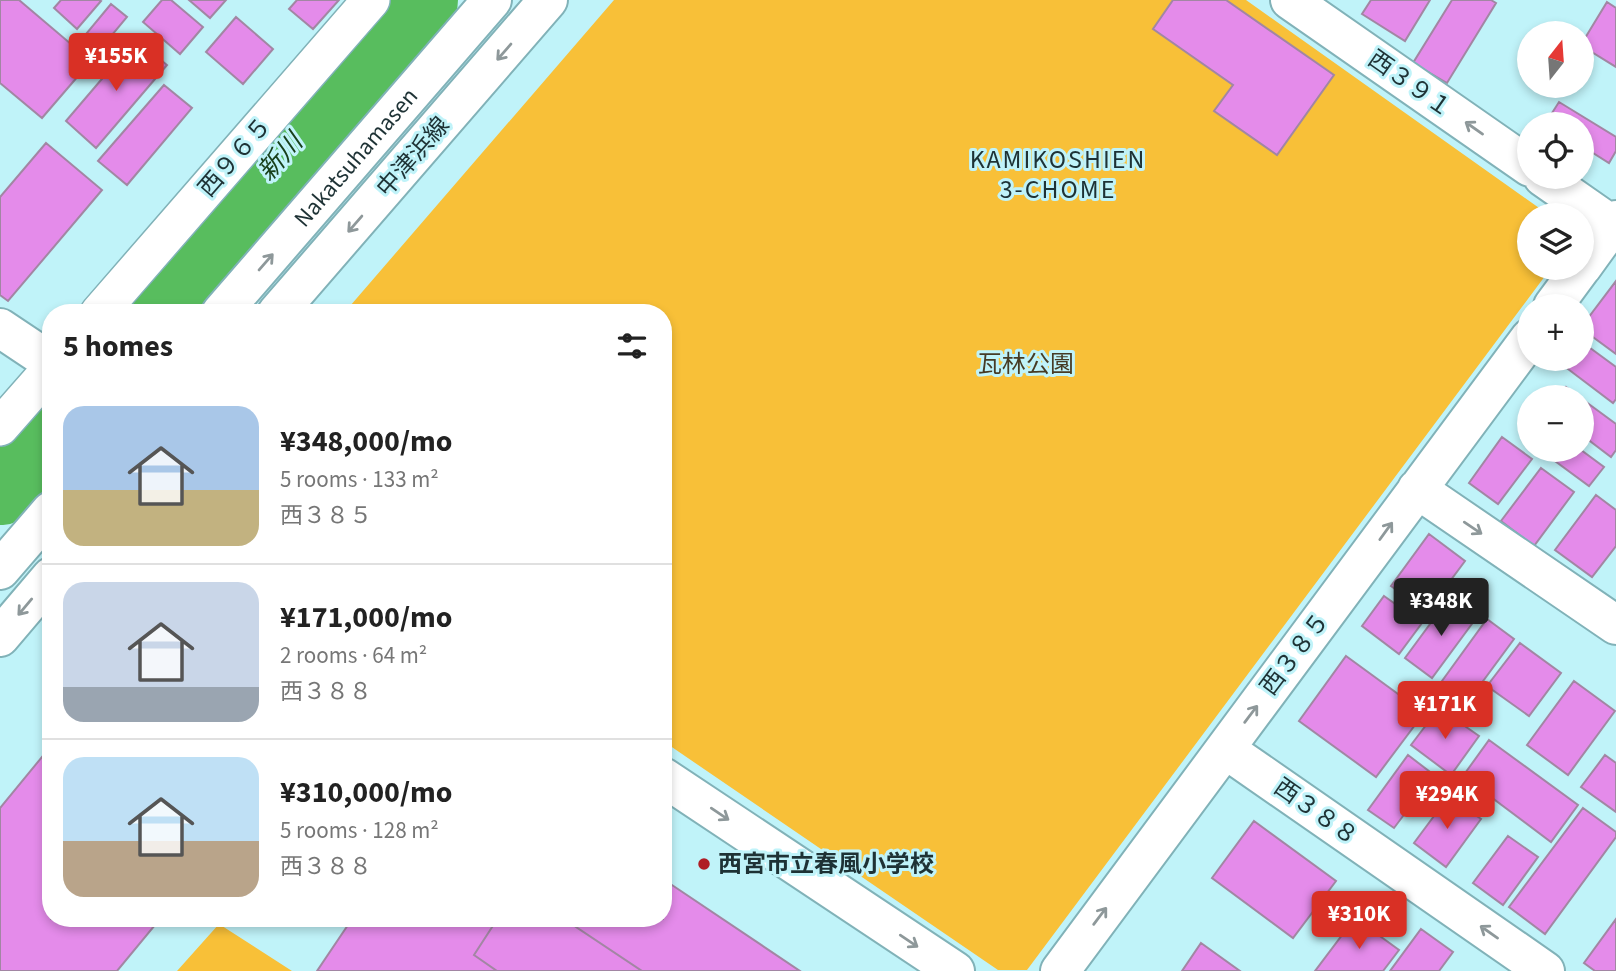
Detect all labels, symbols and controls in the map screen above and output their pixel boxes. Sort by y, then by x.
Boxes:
north arrow [1517,21,1594,98]
map controls [1517,21,1594,462]
pin: ¥155K [67,34,165,93]
text: ¥155K [85,39,147,72]
one-way arrow [496,42,512,60]
street label: 西３９１ [1361,42,1459,126]
street label: Nakatsuhamasen [286,80,426,235]
street label: 西９６５ [190,109,280,205]
street label: 中津浜線 [368,109,458,205]
button: locate [1517,112,1594,189]
one-way arrow [1465,121,1484,135]
water label: 新川 [249,123,313,189]
district label: KAMIKOSHIEN 3-CHOME [970,141,1146,208]
button: layers [1517,203,1594,280]
one-way arrow [347,214,363,232]
one-way arrow [258,253,274,271]
button: + [1517,294,1594,371]
text: 5 homes [63,325,173,368]
icon: filters [613,327,651,365]
park label: 瓦林公園 [978,347,1074,382]
button: − [1517,385,1594,462]
text: ¥348,000/mo [280,420,452,463]
icon: home [119,434,203,518]
text: 5 rooms · 133 m² [280,463,439,496]
text: 西３８５ [280,499,372,532]
one-way arrow [1463,521,1482,535]
one-way arrow [1379,522,1393,541]
pin: ¥348K [1392,578,1490,638]
text: ¥348K [1410,584,1472,617]
text: ¥171,000/mo [280,596,452,639]
one-way arrow [17,598,33,616]
street label: 西３８５ [1252,605,1338,703]
icon: home [119,610,203,694]
text: 2 rooms · 64 m² [280,639,427,672]
text: 西３８８ [280,675,372,708]
pin: ¥171K [1396,682,1494,741]
text: ¥171K [1414,687,1476,720]
one-way arrow [1243,705,1258,724]
street label: 西３８８ [1267,770,1365,854]
text: ¥310,000/mo [280,771,452,814]
pin: ¥294K [1398,772,1496,831]
text: ¥294K [1416,777,1478,810]
icon: home [119,785,203,869]
one-way arrow [710,807,729,822]
text: 5 rooms · 128 m² [280,814,439,847]
place label: 西宮市立春風小学校 [718,847,934,882]
text: 西３８８ [280,850,372,883]
marker: 西宮市立春風小学校 [696,856,712,872]
pin: ¥310K [1310,892,1408,951]
text: ¥310K [1328,897,1390,930]
one-way arrow [1093,907,1108,926]
one-way arrow [1480,925,1499,939]
one-way arrow [899,934,919,948]

